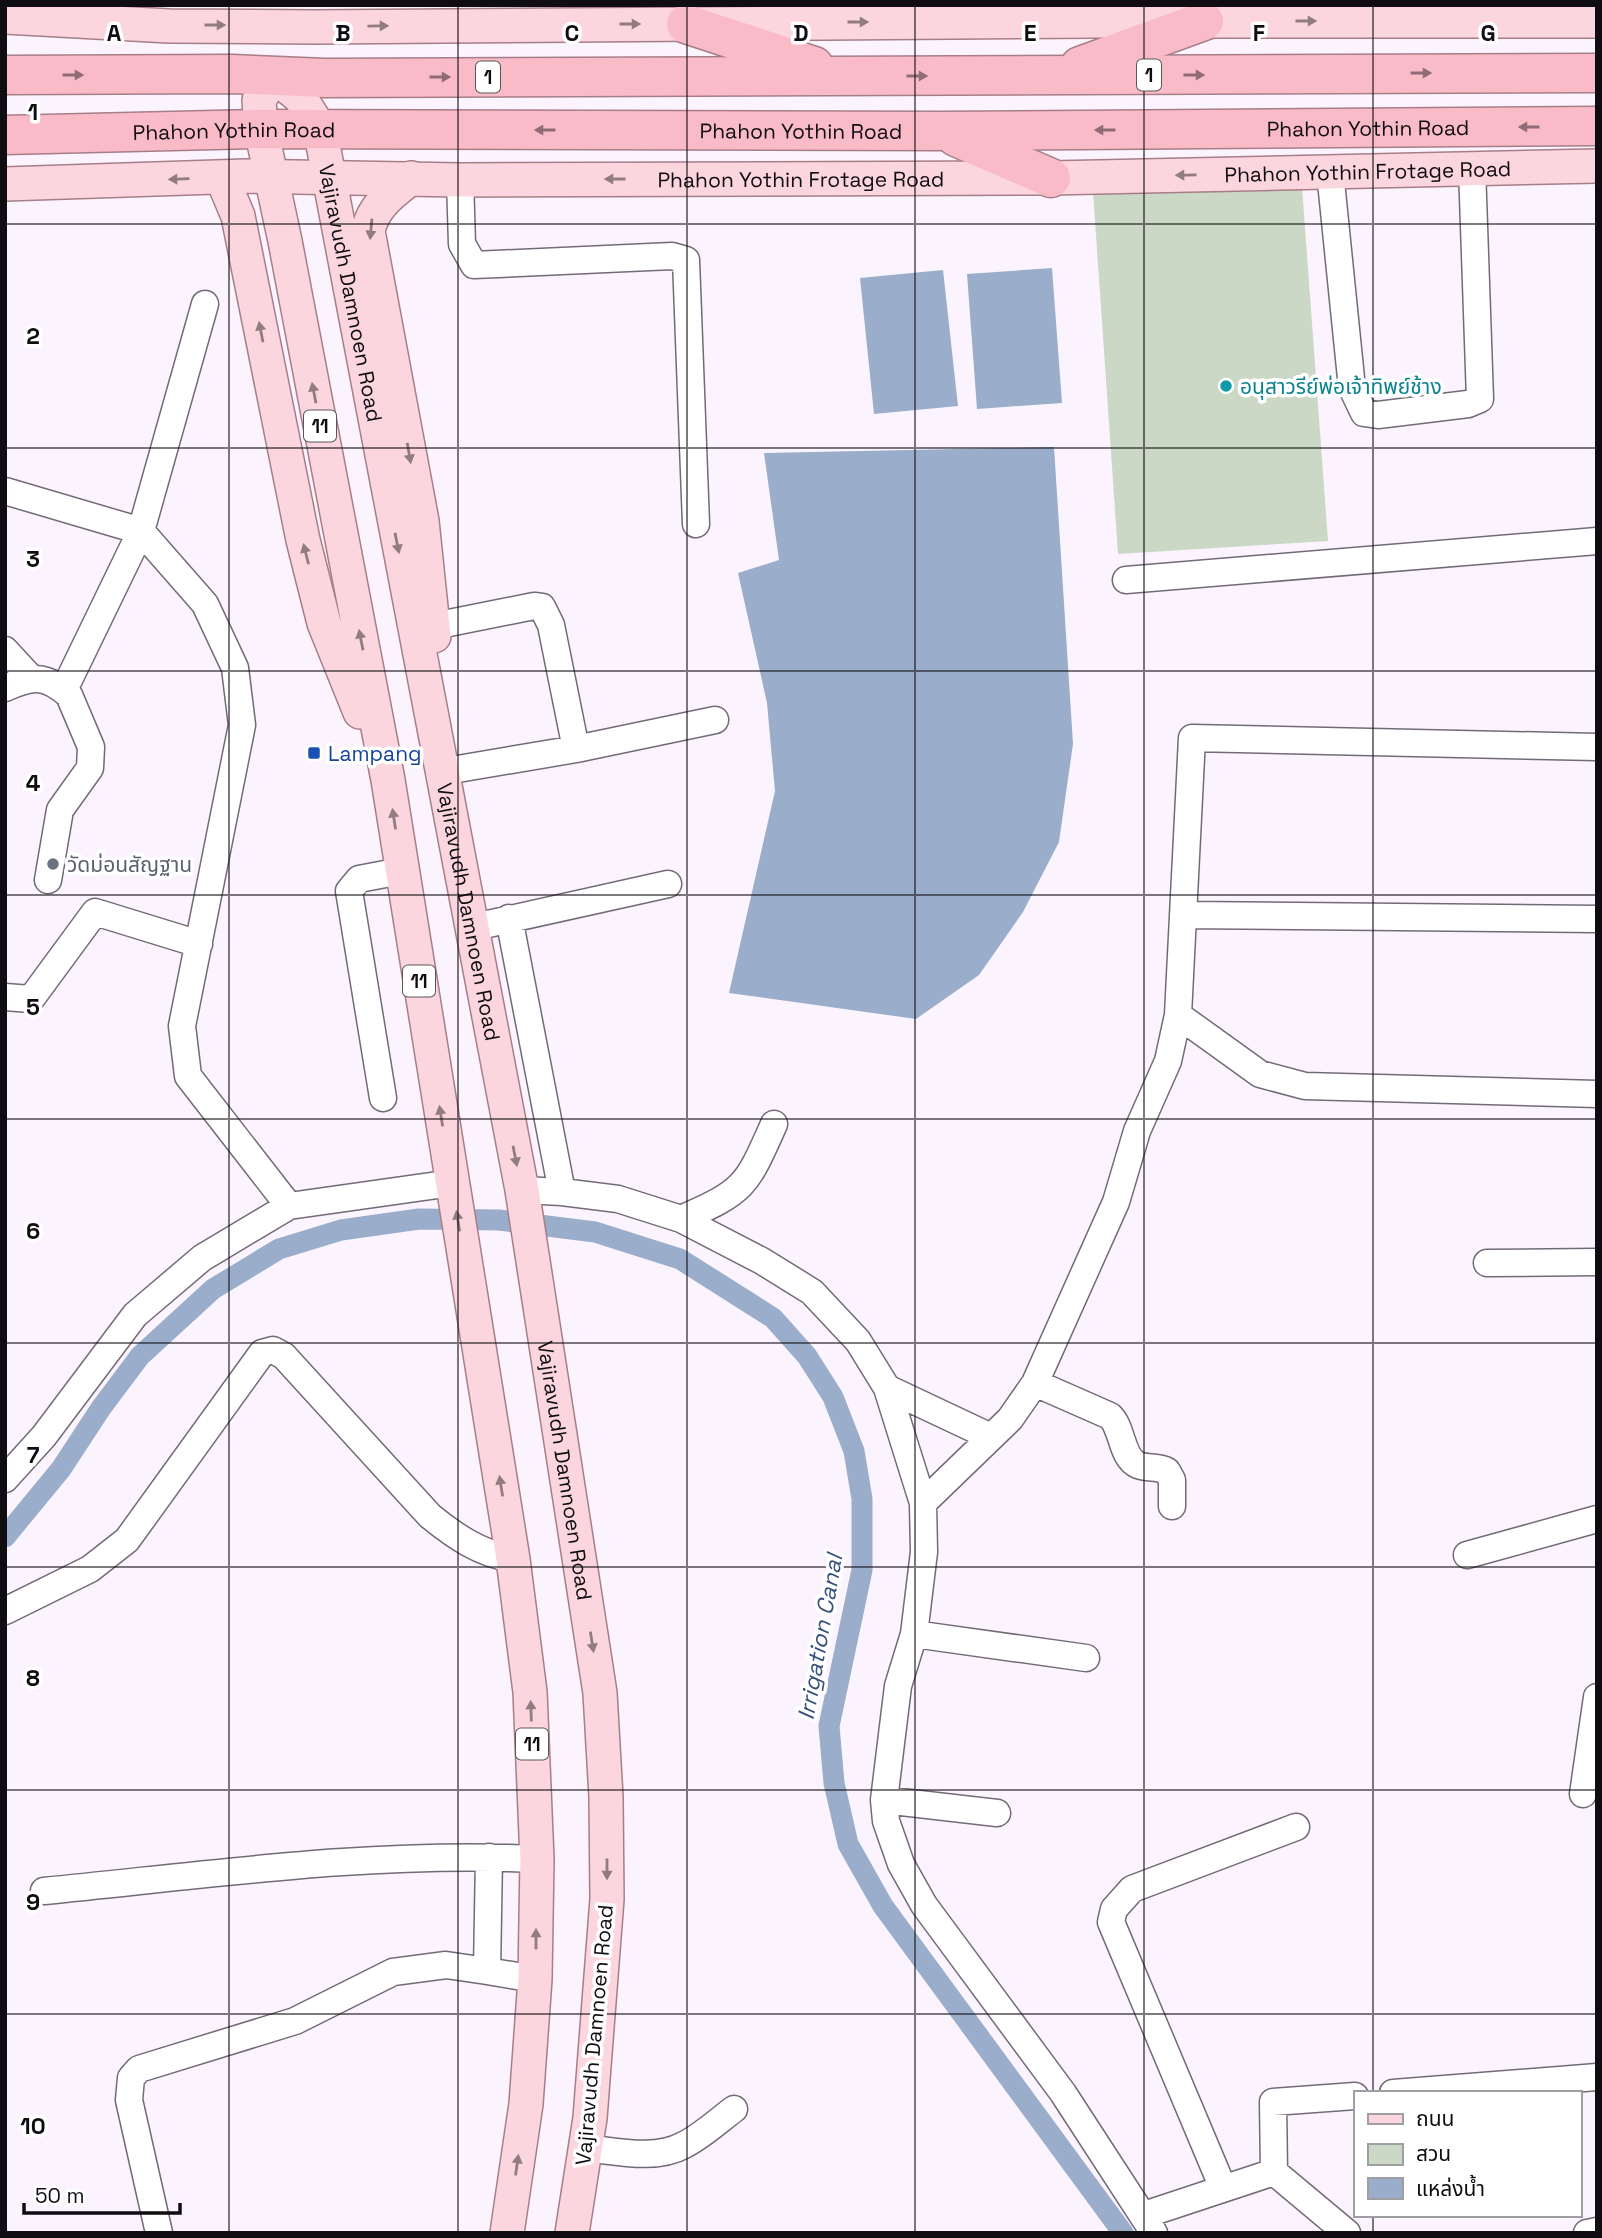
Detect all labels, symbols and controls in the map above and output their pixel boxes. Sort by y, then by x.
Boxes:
one-way arrow [1295,15,1317,27]
one-way arrow [847,16,869,28]
text: A [107,18,122,48]
text: B [335,18,351,48]
text: C [565,18,579,48]
one-way arrow [620,18,642,30]
text: D [793,18,809,48]
text: E [1024,18,1036,48]
text: F [1253,18,1265,48]
text: G [1480,18,1496,48]
one-way arrow [204,19,226,31]
one-way arrow [368,20,390,32]
road number: 1 [1137,60,1161,90]
road number: 1 [476,61,500,92]
one-way arrow [1410,68,1432,79]
one-way arrow [63,69,85,81]
one-way arrow [1183,69,1205,80]
one-way arrow [906,70,928,82]
one-way arrow [430,71,452,83]
text: 1 [28,97,38,127]
street label: Phahon Yothin Road [1267,113,1469,142]
street label: Phahon Yothin Road [132,115,335,146]
street label: Phahon Yothin Road [700,117,902,144]
one-way arrow [1517,121,1539,133]
one-way arrow [534,124,556,136]
one-way arrow [1094,124,1116,136]
street label: Phahon Yothin Frotage Road [1224,154,1511,188]
street label: Vajiravudh Damnoen Road [313,162,389,424]
street label: Phahon Yothin Frotage Road [657,165,944,193]
one-way arrow [1174,169,1196,180]
one-way arrow [168,173,190,184]
one-way arrow [604,173,626,185]
one-way arrow [366,218,377,240]
text: 2 [26,321,40,351]
one-way arrow [256,321,267,343]
place label: อนุสาวรีย์พ่อเจ้าทิพย์ช้าง [1240,373,1442,400]
marker: อนุสาวรีย์พ่อเจ้าทิพย์ช้าง [1218,378,1234,394]
one-way arrow [308,382,319,404]
road number: 11 [304,410,336,442]
one-way arrow [404,442,415,464]
one-way arrow [392,532,403,554]
one-way arrow [300,543,311,565]
text: 3 [26,544,40,574]
one-way arrow [355,629,366,651]
place label: Lampang [328,740,422,767]
marker: Lampang [306,745,322,761]
text: 4 [26,768,41,798]
street label: Vajiravudh Damnoen Road [431,781,507,1043]
one-way arrow [388,808,399,830]
place label: วัดม่อนสัญฐาน [67,851,192,878]
marker: วัดม่อนสัญฐาน [45,856,61,872]
road number: 11 [403,965,435,996]
text: 5 [26,992,40,1022]
one-way arrow [435,1105,446,1127]
one-way arrow [510,1145,521,1167]
one-way arrow [452,1210,463,1232]
text: 6 [26,1216,40,1246]
street label: Vajiravudh Damnoen Road [532,1339,599,1602]
text: 7 [27,1440,40,1470]
one-way arrow [495,1475,506,1497]
water label: Irrigation Canal [791,1550,850,1722]
one-way arrow [587,1631,598,1653]
text: 8 [26,1663,40,1693]
one-way arrow [525,1700,536,1722]
road number: 11 [516,1728,548,1760]
one-way arrow [601,1858,613,1880]
text: 9 [26,1887,40,1917]
street label: Vajiravudh Damnoen Road [569,1903,619,2167]
one-way arrow [530,1927,542,1949]
legend [1354,2091,1581,2217]
text: ถนน [1416,2105,1454,2132]
text: 10 [20,2111,46,2141]
text: สวน [1416,2140,1451,2167]
one-way arrow [512,2154,523,2176]
scale bar [24,2172,180,2216]
text: แหล่งน้ำ [1416,2174,1485,2202]
text: 50 m [35,2182,85,2209]

